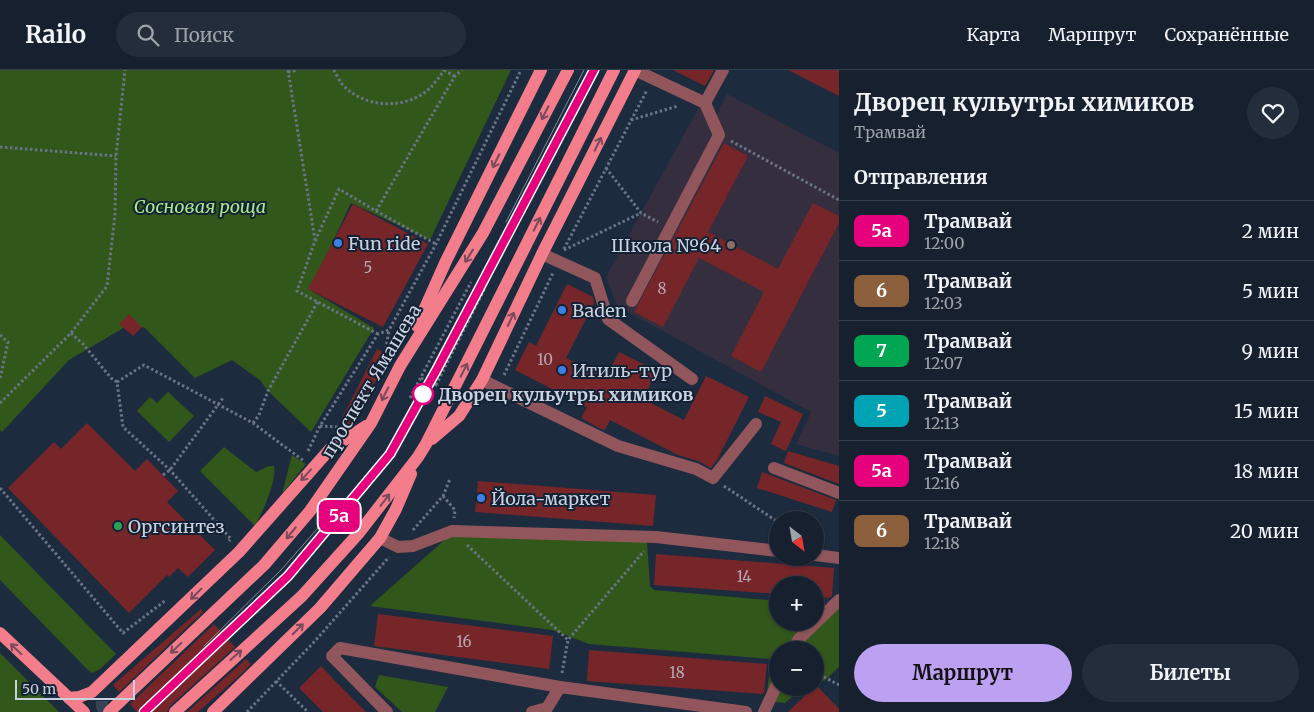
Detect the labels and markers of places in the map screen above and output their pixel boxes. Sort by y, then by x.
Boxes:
place label: Fun ride [348,232,420,255]
place label: Школа №64 [611,234,721,257]
marker: Fun ride [332,237,344,249]
marker: Школа №64 [725,239,737,251]
place label: Baden [572,299,627,322]
marker: Baden [556,304,568,316]
place label: Итиль-тур [572,359,672,382]
marker: Итиль-тур [556,364,568,376]
marker: Дворец кульутры химиков [412,383,434,405]
place label: Дворец кульутры химиков [438,383,693,406]
place label: Йола-маркет [491,487,610,510]
marker: Йола-маркет [475,492,487,504]
place label: Оргсинтез [128,515,225,538]
marker: Оргсинтез [112,520,124,532]

